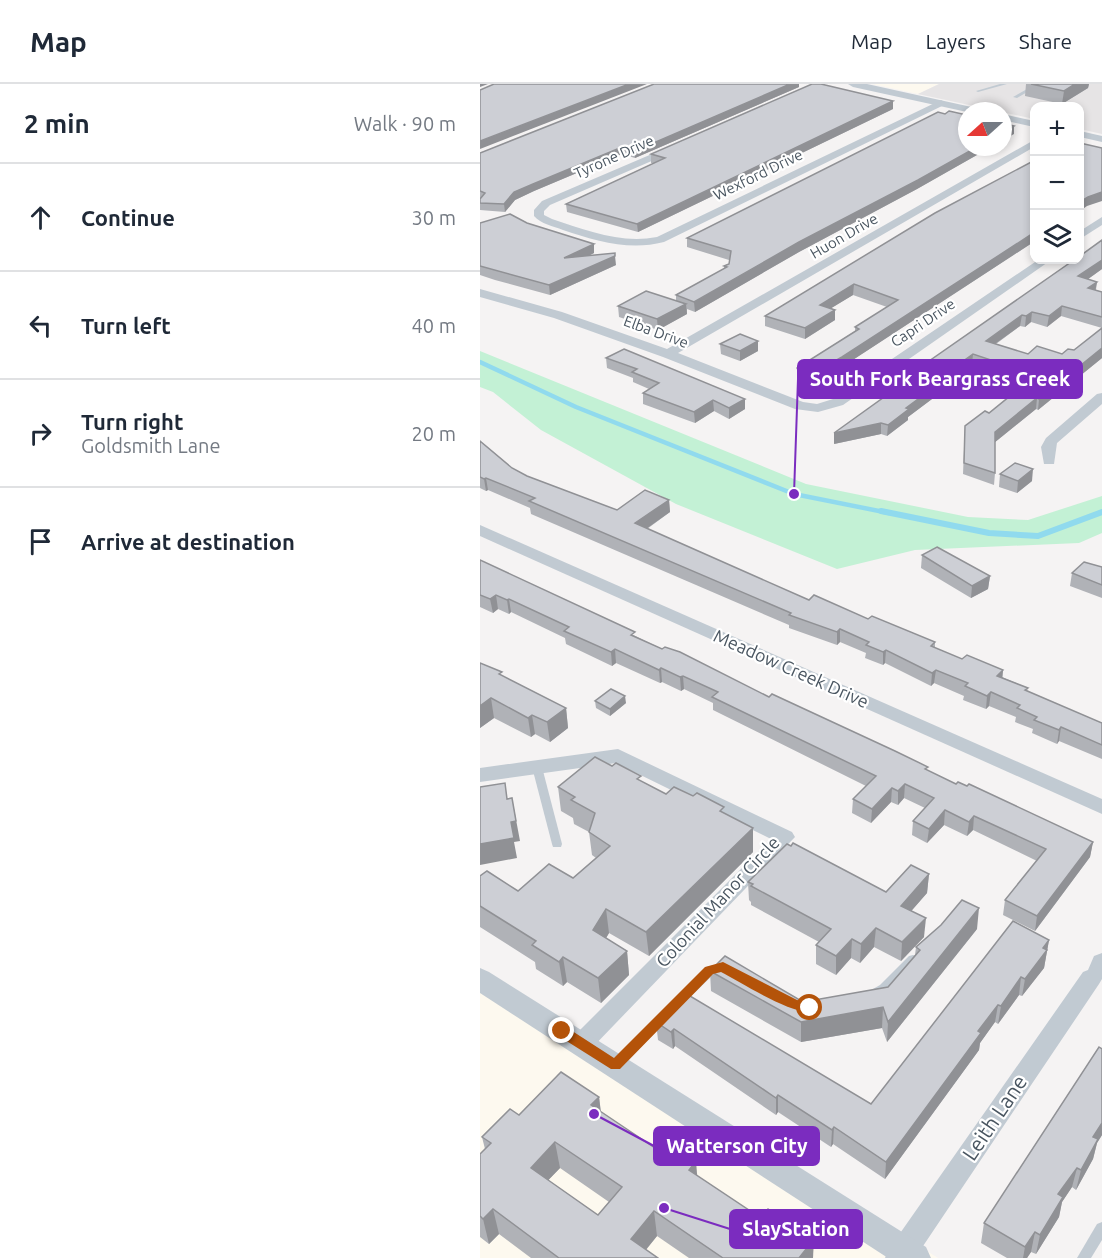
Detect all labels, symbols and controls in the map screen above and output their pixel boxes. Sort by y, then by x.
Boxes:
text: Map [30,26,87,57]
text: Map [851,29,892,53]
text: Layers [925,29,986,53]
text: Share [1019,29,1072,53]
north arrow [958,102,1012,156]
map controls [1030,102,1084,264]
button: + [1030,102,1084,156]
text: 2 min [24,109,90,138]
text: Walk · 90 m [354,112,456,135]
street label: Tyrone Drive [571,131,656,182]
street label: Wexford Drive [710,146,805,204]
button: − [1030,156,1084,210]
icon: ahead [24,201,57,234]
text: Continue [81,205,175,230]
text: 30 m [412,206,456,229]
street label: Huon Drive [807,209,881,262]
button: layers [1030,210,1084,264]
street label: Capri Drive [887,295,958,350]
icon: left [24,309,57,342]
street label: Elba Drive [621,312,691,351]
text: Turn left [81,313,171,338]
text: 40 m [412,314,456,337]
callout: South Fork Beargrass Creek [798,360,1082,398]
text: South Fork Beargrass Creek [810,367,1070,390]
text: Turn right [81,409,183,434]
icon: right [24,417,57,450]
text: 20 m [412,422,456,445]
text: Goldsmith Lane [81,434,221,457]
icon: arrive [24,525,57,558]
text: Arrive at destination [81,529,295,554]
street label: Meadow Creek Drive [711,625,872,711]
street label: Colonial Manor Circle [652,832,783,971]
route start [796,994,822,1020]
route end [548,1017,574,1043]
street label: Leith Lane [957,1070,1031,1165]
callout: Watterson City [654,1127,819,1165]
text: Watterson City [666,1134,808,1157]
callout: SlayStation [730,1210,862,1248]
text: SlayStation [742,1217,850,1240]

